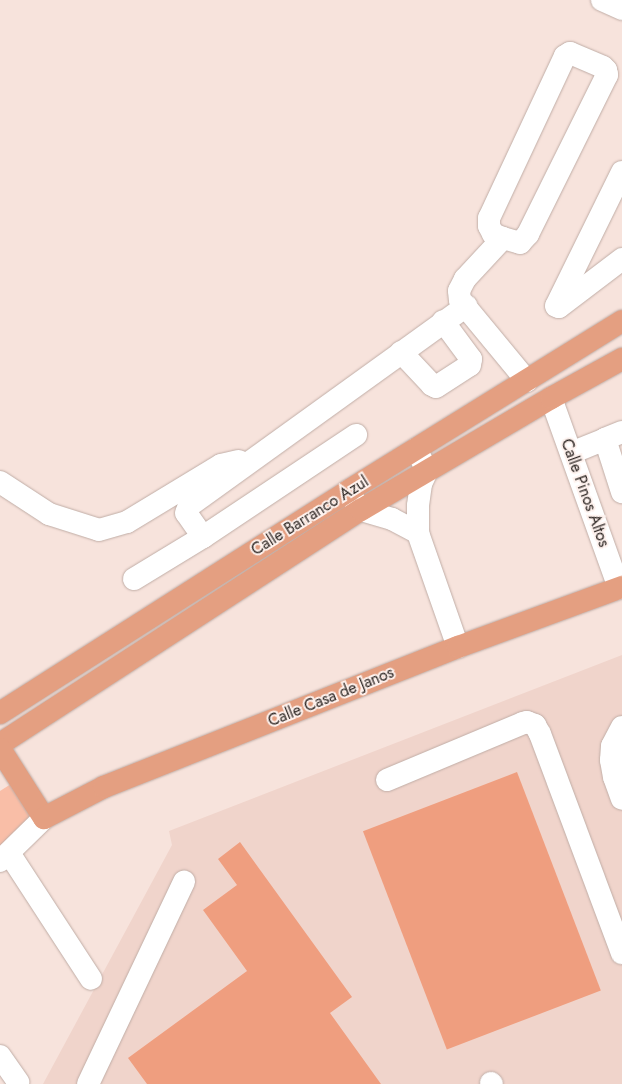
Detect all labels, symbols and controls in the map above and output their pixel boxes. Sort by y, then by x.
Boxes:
street label: Calle Pinos Altos [557,436,613,550]
street label: Calle Barranco Azul [248,472,372,560]
street label: Calle Casa de Janos [265,663,397,731]

